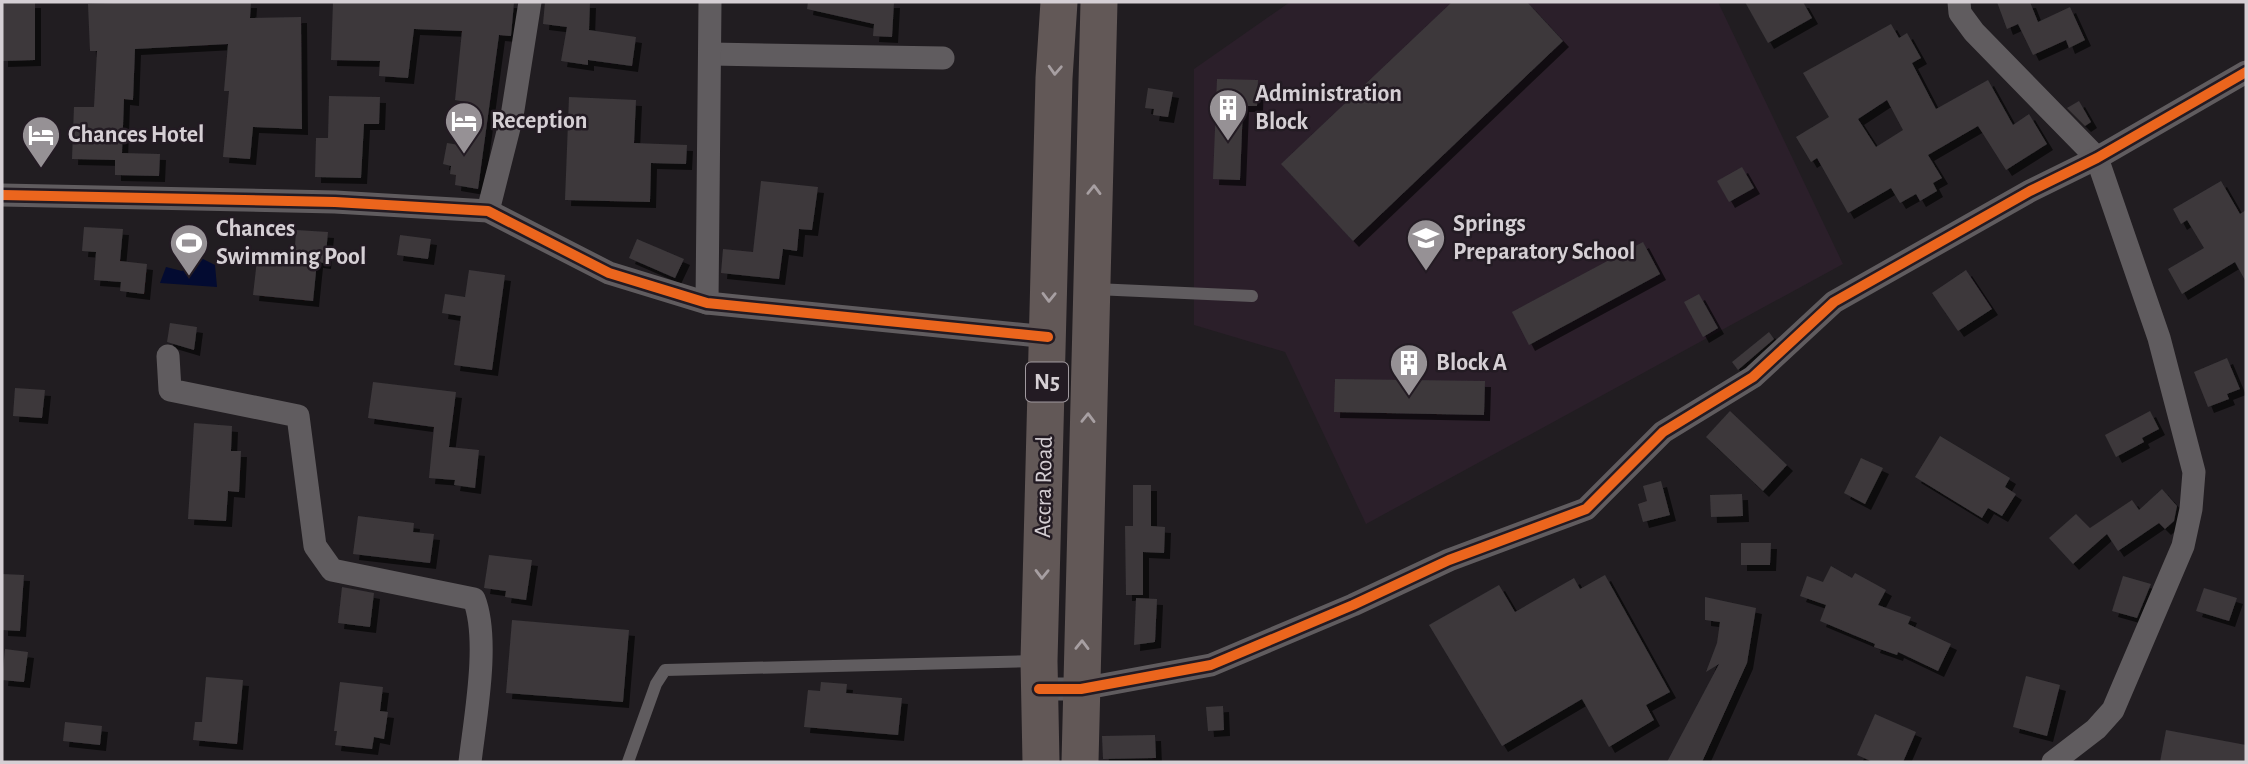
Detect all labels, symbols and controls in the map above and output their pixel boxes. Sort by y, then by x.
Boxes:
one-way arrow [1047,65,1062,76]
place label: Administration Block [1255,82,1402,134]
building icon: Administration Block [1207,87,1249,142]
hotel icon: Reception [443,100,485,155]
place label: Reception [491,109,587,133]
hotel icon: Chances Hotel [20,114,62,169]
place label: Chances Hotel [68,123,204,147]
one-way arrow [1086,184,1101,195]
place label: Springs Preparatory School [1453,212,1635,264]
place label: Chances Swimming Pool [216,217,366,269]
school or university icon: Springs Preparatory School [1405,217,1447,272]
sports icon: Chances Swimming Pool [168,222,210,277]
one-way arrow [1041,293,1057,303]
building icon: Block A [1388,342,1430,397]
place label: Block A [1436,351,1508,375]
road number: N5 [1026,362,1068,402]
one-way arrow [1080,412,1096,422]
street label: Accra Road [1031,436,1057,538]
one-way arrow [1034,568,1049,579]
one-way arrow [1075,639,1090,650]

